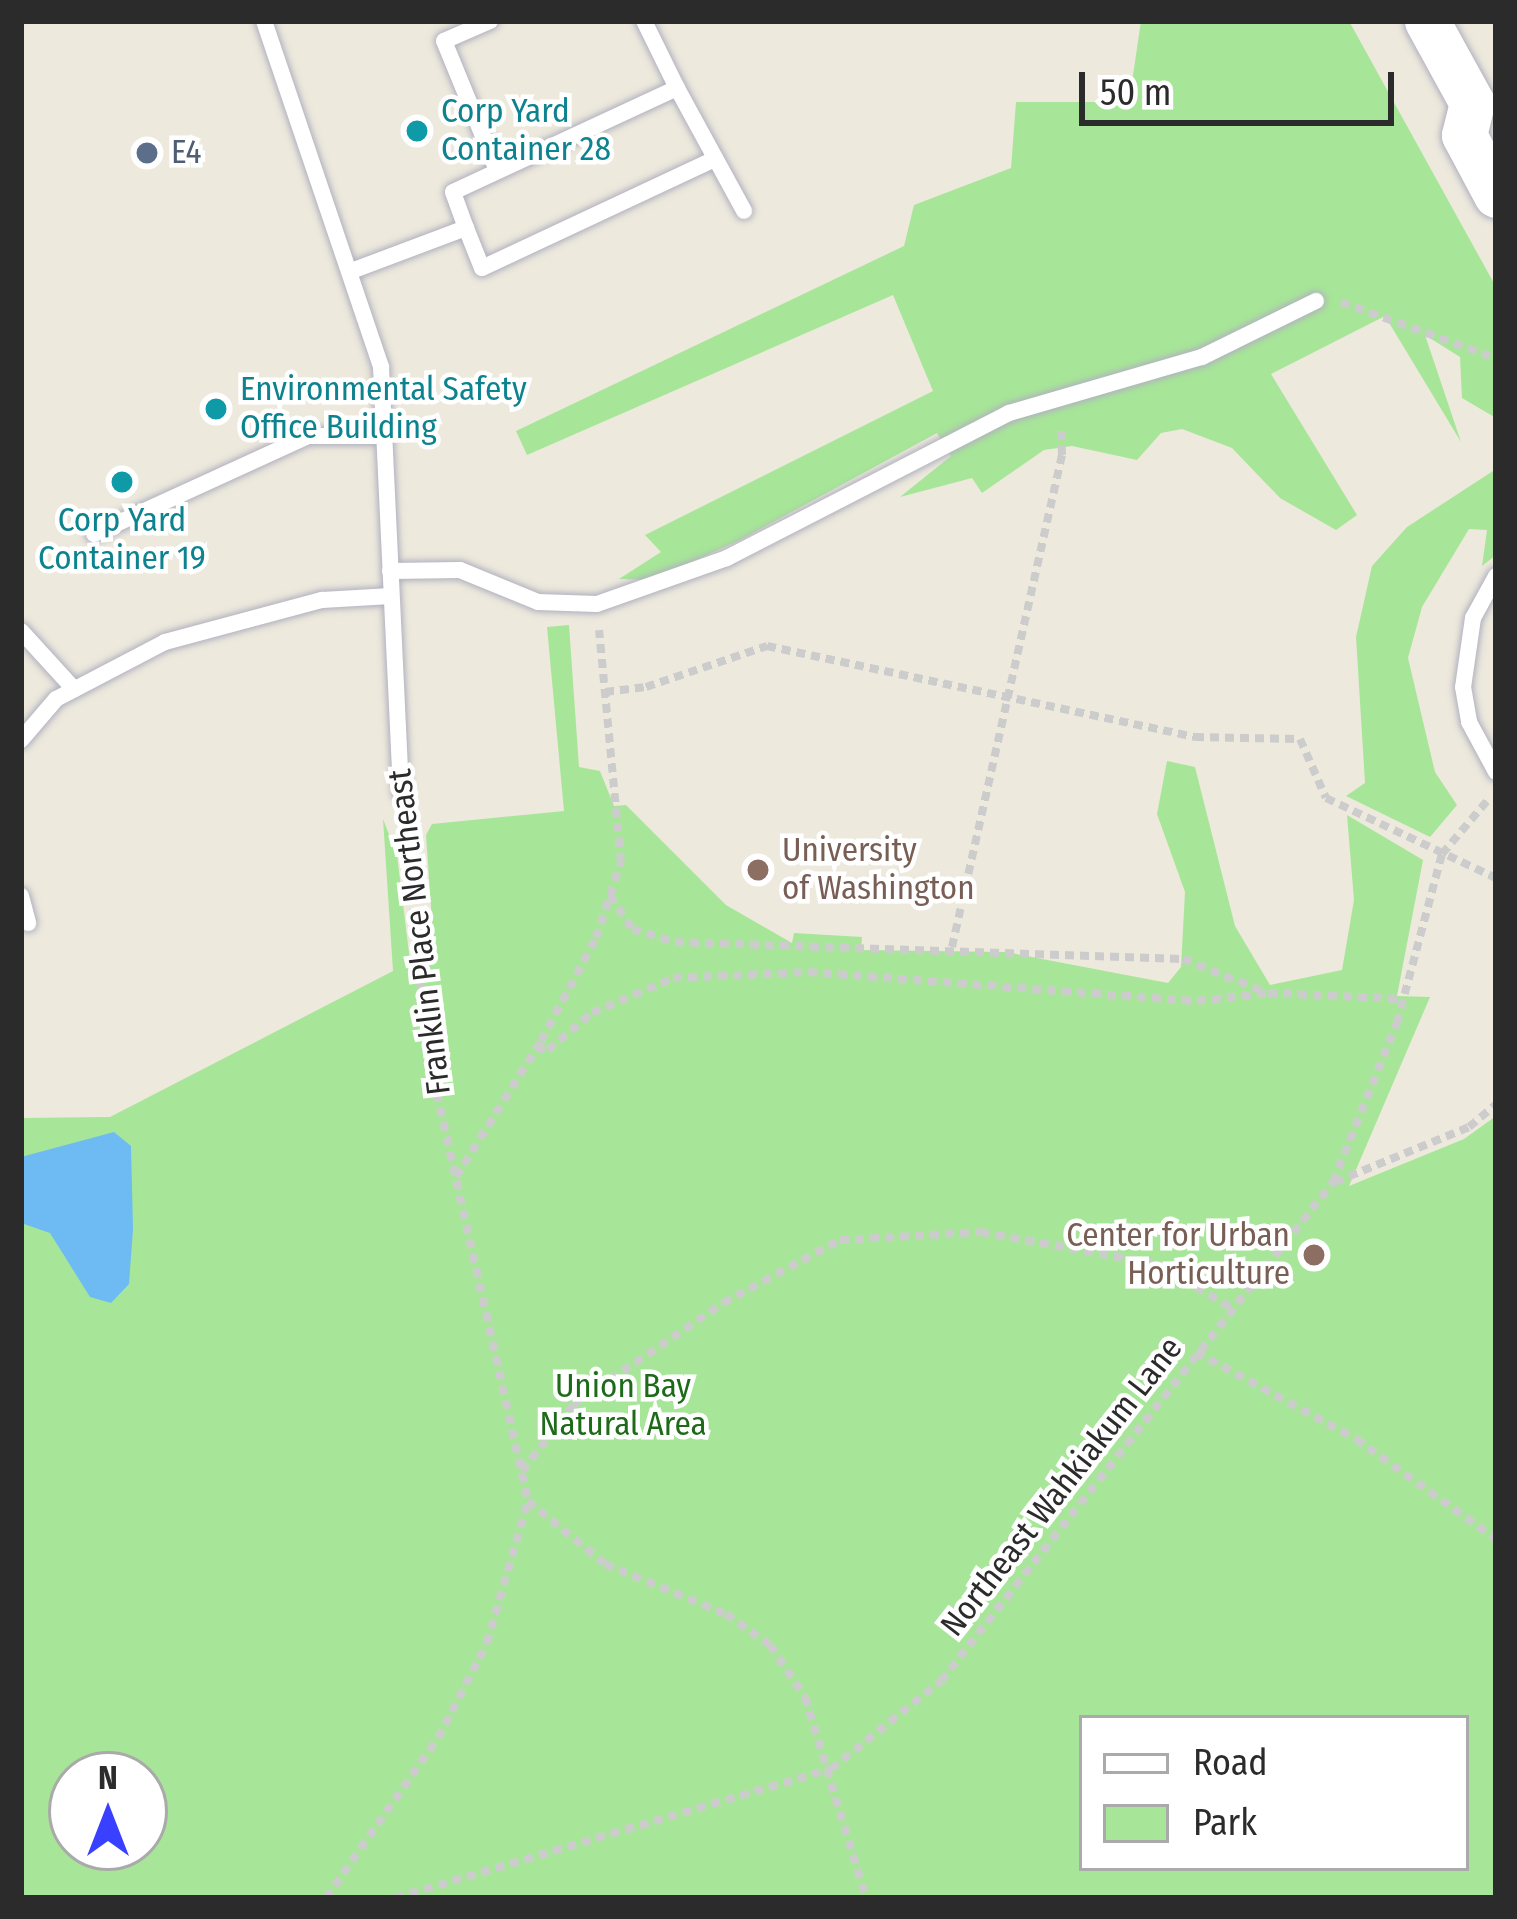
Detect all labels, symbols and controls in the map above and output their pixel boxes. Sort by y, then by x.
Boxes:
scale bar [1085,48,1400,122]
text: 50 m [1100,71,1171,115]
place label: Corp Yard Container 28 [441,92,611,170]
marker: Corp Yard Container 28 [404,118,430,144]
place label: E4 [171,133,202,173]
marker: E4 [134,140,160,166]
place label: Environmental Safety Office Building [240,370,527,448]
marker: Environmental Safety Office Building [203,396,229,422]
marker: Corp Yard Container 19 [109,469,135,495]
place label: Corp Yard Container 19 [38,501,206,579]
street label: Franklin Place Northeast [380,767,460,1097]
place label: University of Washington [782,831,975,909]
marker: University of Washington [745,857,771,883]
place label: Center for Urban Horticulture [1066,1216,1290,1294]
marker: Center for Urban Horticulture [1301,1242,1327,1268]
street label: Northeast Wahkiakum Lane [933,1330,1191,1644]
park label: Union Bay Natural Area [539,1367,707,1445]
legend [1079,1715,1469,1871]
text: Road [1193,1741,1268,1785]
north arrow [48,1751,168,1871]
text: N [98,1758,118,1798]
text: Park [1193,1801,1257,1845]

